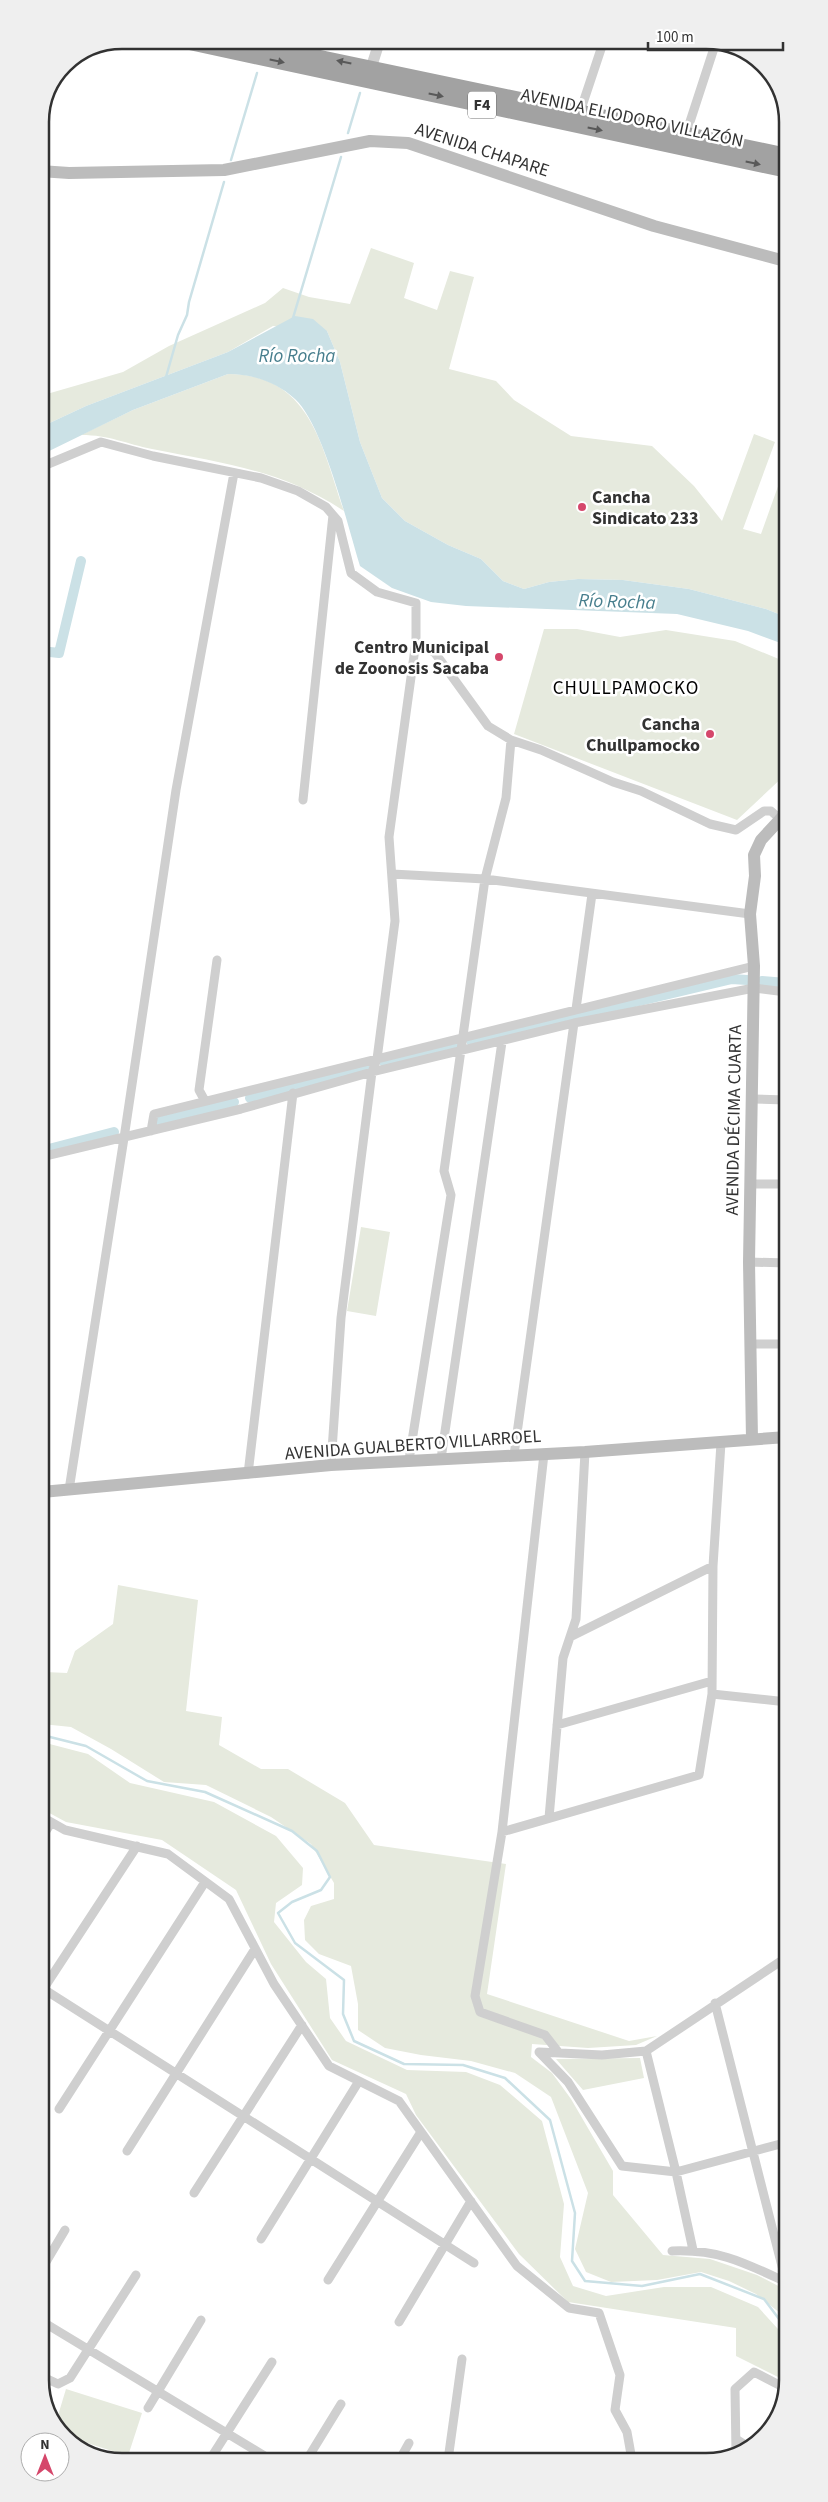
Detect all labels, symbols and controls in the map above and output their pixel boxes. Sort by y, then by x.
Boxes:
scale bar [648,20,783,52]
text: 100 m [656,27,694,48]
one-way arrow [269,57,284,65]
one-way arrow [335,58,351,66]
street label: AVENIDA ELIODORO VILLAZÓN [518,82,746,154]
one-way arrow [428,91,443,99]
road number: F4 [468,92,496,118]
street label: AVENIDA CHAPARE [412,117,552,183]
one-way arrow [587,125,602,133]
one-way arrow [746,159,761,167]
water label: Río Rocha [258,343,336,370]
place label: Cancha Sindicato 233 [592,485,699,531]
marker: Cancha Sindicato 233 [576,501,588,513]
water label: Río Rocha [578,587,656,617]
place label: Centro Municipal de Zoonosis Sacaba [335,635,489,681]
marker: Centro Municipal de Zoonosis Sacaba [493,651,505,663]
district label: CHULLPAMOCKO [553,675,699,702]
place label: Cancha Chullpamocko [586,712,700,758]
marker: Cancha Chullpamocko [704,728,716,740]
street label: AVENIDA DÉCIMA CUARTA [720,1024,748,1216]
street label: AVENIDA GUALBERTO VILLARROEL [284,1424,542,1466]
north arrow [20,2432,70,2482]
text: N [40,2435,50,2455]

